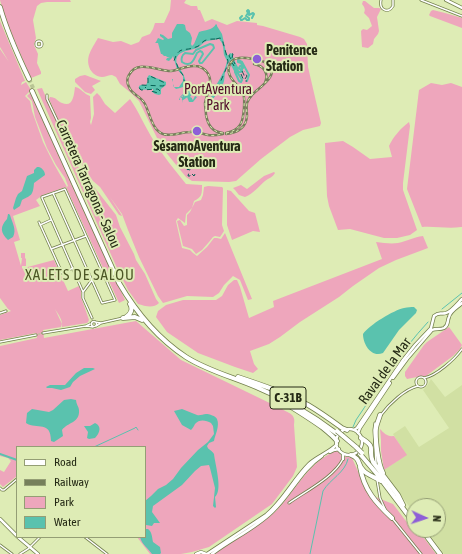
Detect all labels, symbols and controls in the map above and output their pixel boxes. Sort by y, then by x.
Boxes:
place label: Penitence Station [266,43,318,76]
marker: Penitence Station [251,53,263,65]
park label: PortAventura Park [184,82,252,114]
street label: Carretera Tarragona - Salou [52,117,124,251]
marker: SésamoAventura Station [191,125,203,137]
place label: SésamoAventura Station [153,139,241,172]
district label: XALETS DE SALOU [25,266,135,284]
street label: Raval de la Mar [355,334,415,408]
road number: C-31B [270,387,306,409]
legend [16,446,146,538]
text: Road [54,455,77,469]
text: Railway [54,475,89,489]
text: Park [54,495,74,509]
north arrow [406,498,446,538]
text: Water [54,515,80,529]
text: N [431,515,443,522]

